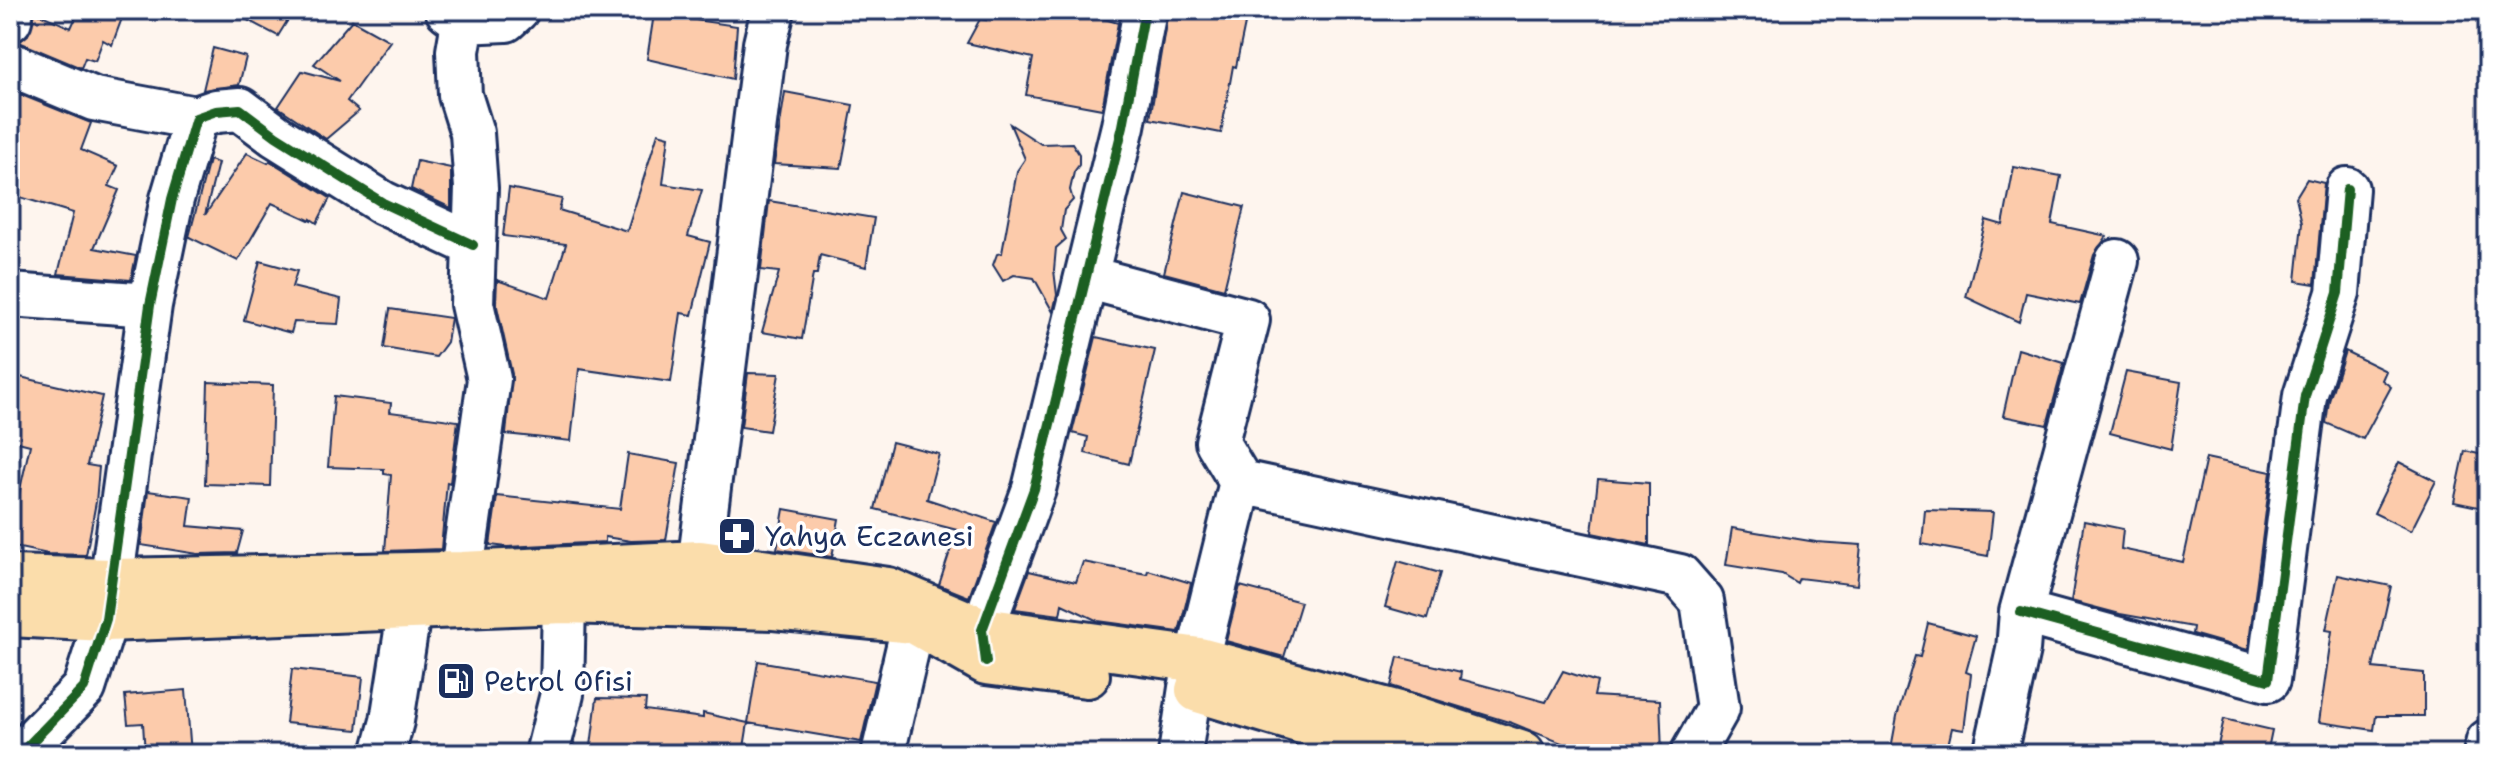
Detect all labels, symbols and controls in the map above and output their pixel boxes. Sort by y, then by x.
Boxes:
pharmacy icon: Yahya Eczanesi [716,515,758,557]
place label: Yahya Eczanesi [765,517,974,555]
fuel station icon: Petrol Ofisi [435,660,477,702]
place label: Petrol Ofisi [484,662,633,700]

